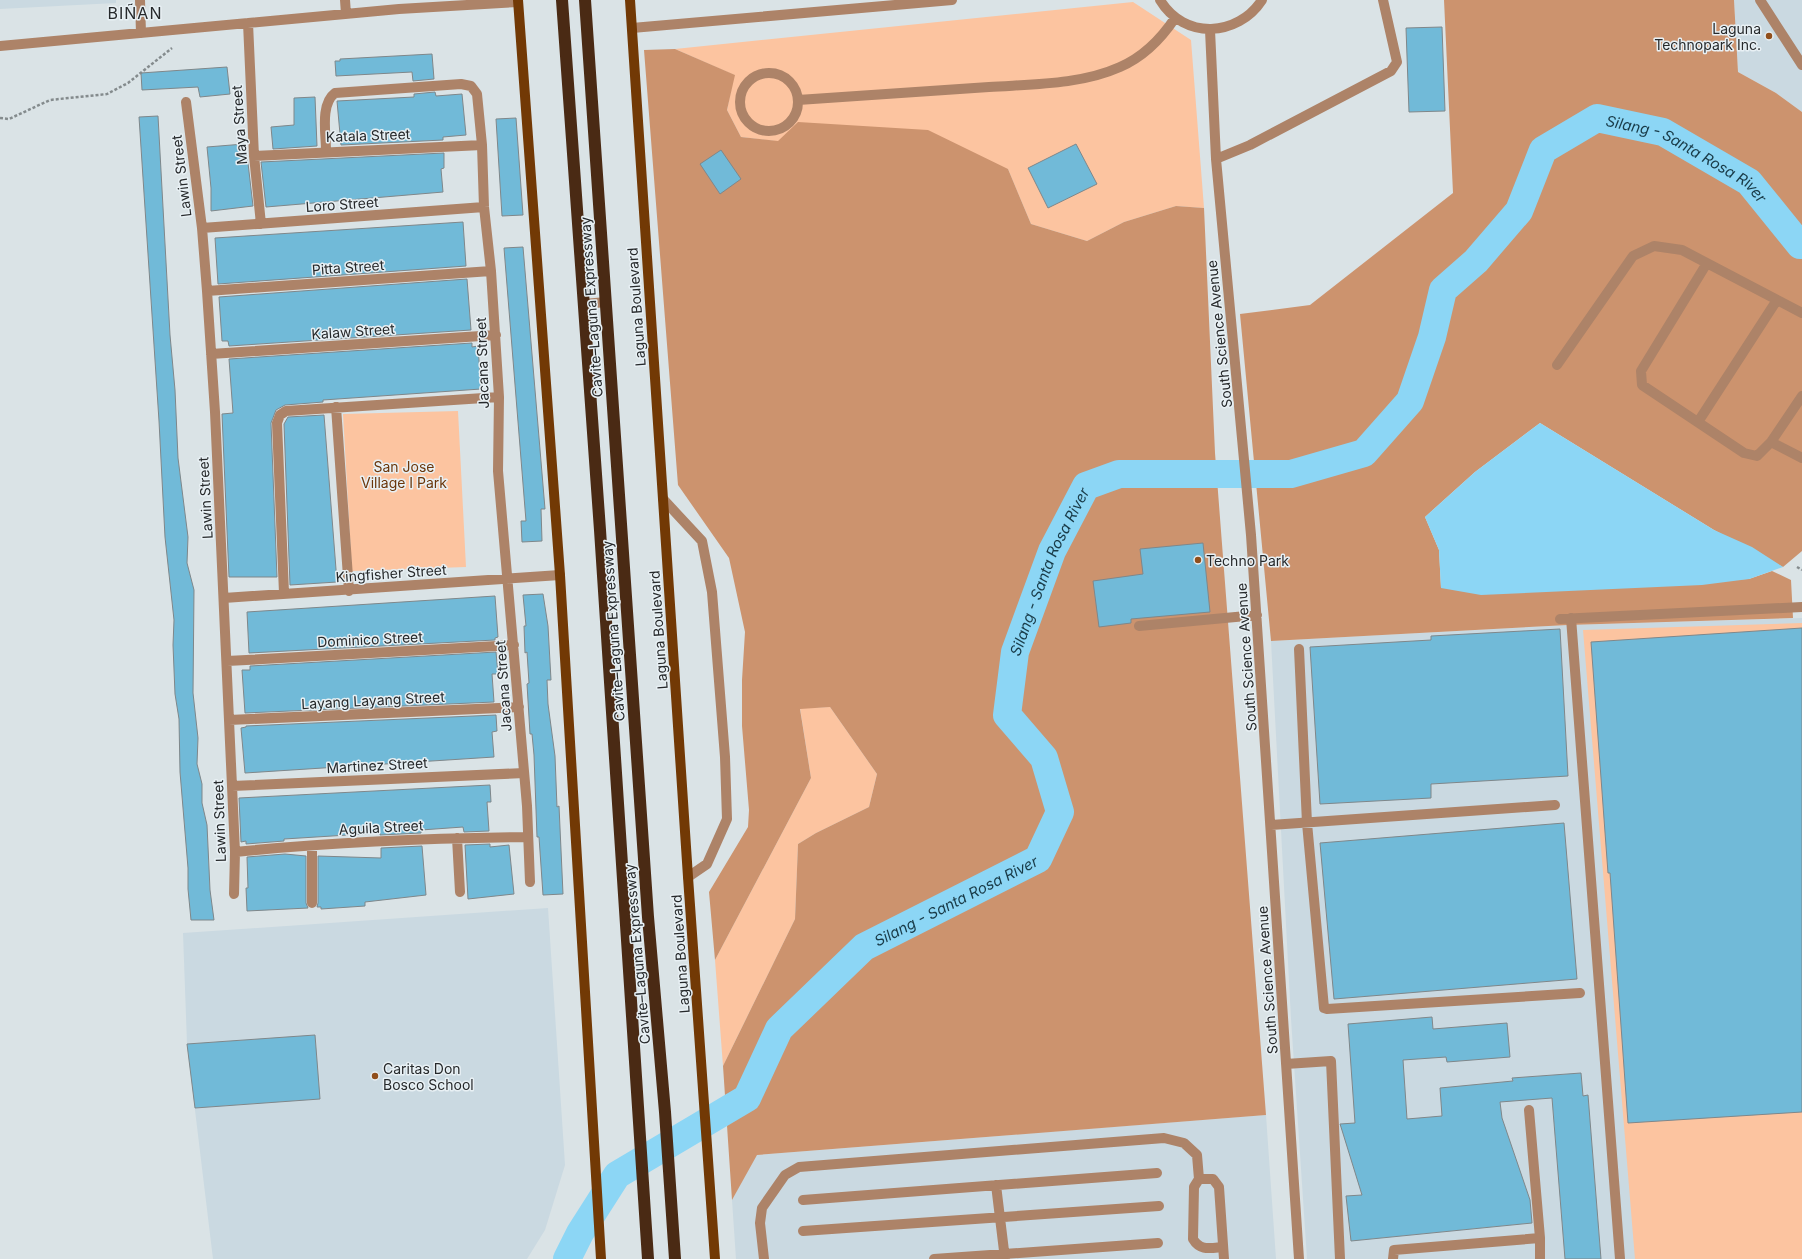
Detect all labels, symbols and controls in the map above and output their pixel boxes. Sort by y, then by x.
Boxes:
district label: BIÑAN [108,3,162,23]
place label: Laguna Technopark Inc. [1654,20,1761,53]
marker: Laguna Technopark Inc. [1764,31,1774,41]
street label: Maya Street [228,84,250,165]
water label: Silang - Santa Rosa River [1604,111,1771,206]
street label: Katala Street [325,125,411,145]
street label: Lawin Street [167,134,194,218]
street label: Loro Street [305,193,380,215]
street label: Cavite–Laguna Expressway [576,216,606,398]
street label: Laguna Boulevard [623,247,649,367]
street label: Pitta Street [311,256,385,278]
street label: South Science Avenue [1203,259,1235,409]
street label: Jacana Street [472,317,492,409]
street label: Kalaw Street [311,320,396,342]
street label: Lawin Street [194,456,216,540]
park label: San Jose Village I Park [361,458,447,491]
water label: Silang - Santa Rosa River [1005,484,1093,658]
street label: Cavite–Laguna Expressway [598,540,628,722]
place label: Techno Park [1206,552,1289,569]
marker: Techno Park [1193,555,1203,565]
street label: Kingfisher Street [335,561,447,585]
street label: Laguna Boulevard [645,570,671,690]
street label: South Science Avenue [1232,582,1260,732]
street label: Dominico Street [317,628,424,650]
street label: Jacana Street [491,639,515,732]
street label: Layang Layang Street [301,688,446,712]
street label: Martinez Street [326,754,428,776]
street label: Lawin Street [209,779,229,862]
street label: Aguila Street [338,816,424,838]
water label: Silang - Santa Rosa River [871,851,1041,950]
street label: Cavite–Laguna Expressway [621,863,653,1045]
street label: Laguna Boulevard [667,894,693,1014]
street label: South Science Avenue [1253,905,1281,1055]
place label: Caritas Don Bosco School [383,1060,474,1093]
marker: Caritas Don Bosco School [370,1071,380,1081]

